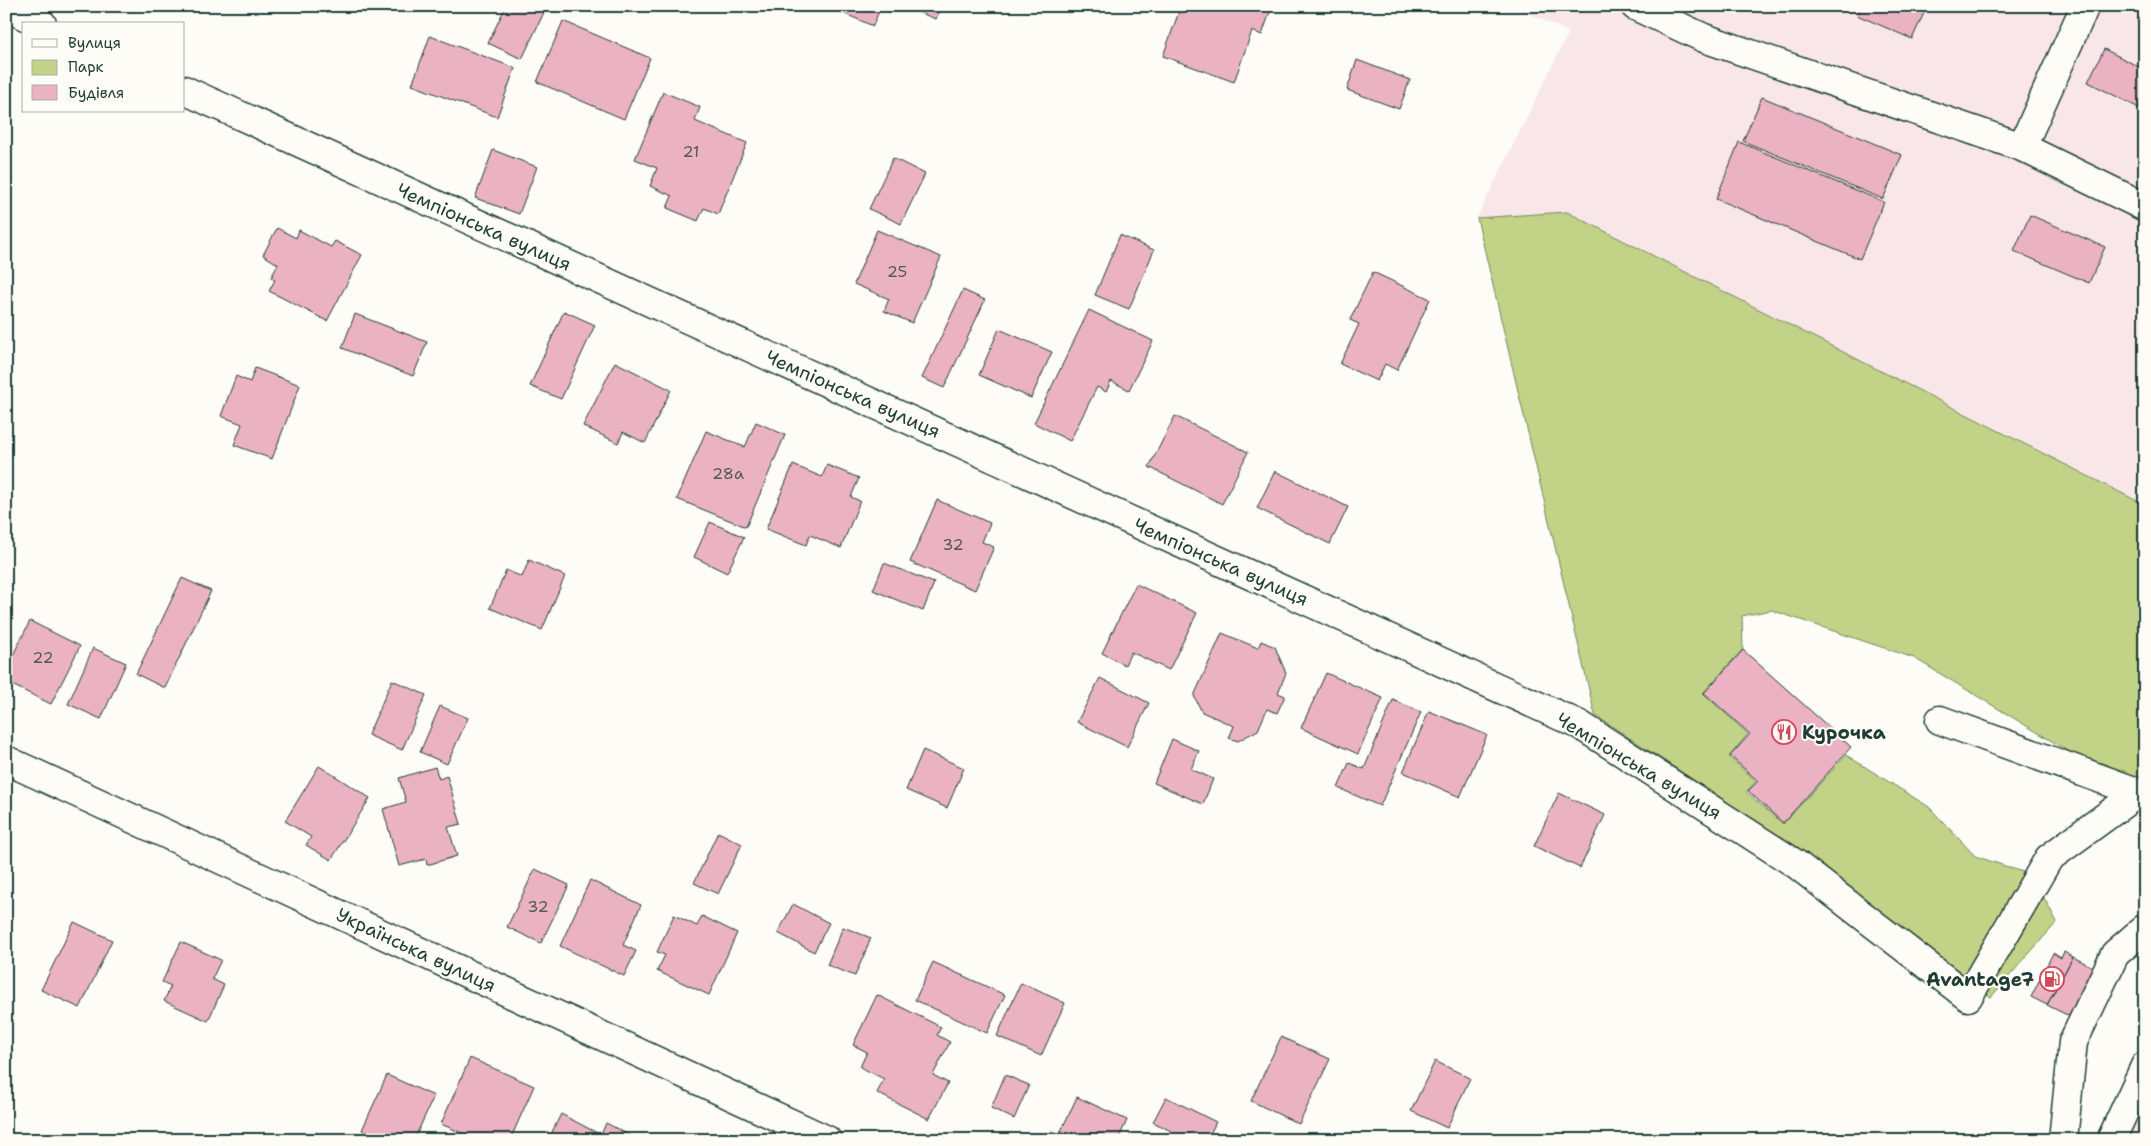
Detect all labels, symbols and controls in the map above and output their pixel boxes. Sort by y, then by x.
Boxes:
legend [22,22,185,112]
text: Вулиця [68,33,121,53]
text: Парк [68,57,104,77]
text: Будівля [68,83,124,103]
house number: 21 [682,141,700,162]
street label: Чемпіонська вулиця [393,177,575,277]
house number: 25 [887,261,907,282]
street label: Чемпіонська вулиця [762,344,944,444]
house number: 28а [712,463,744,484]
street label: Чемпіонська вулиця [1130,512,1312,612]
house number: 32 [942,534,964,555]
house number: 22 [32,647,54,668]
street label: Чемпіонська вулиця [1552,707,1726,825]
restaurant icon: Курочка [1771,719,1797,745]
place label: Курочка [1802,720,1886,745]
house number: 32 [527,896,549,917]
street label: Українська вулиця [332,902,500,998]
fuel station icon: Avantage7 [2039,966,2065,992]
place label: Avantage7 [1926,967,2034,992]

